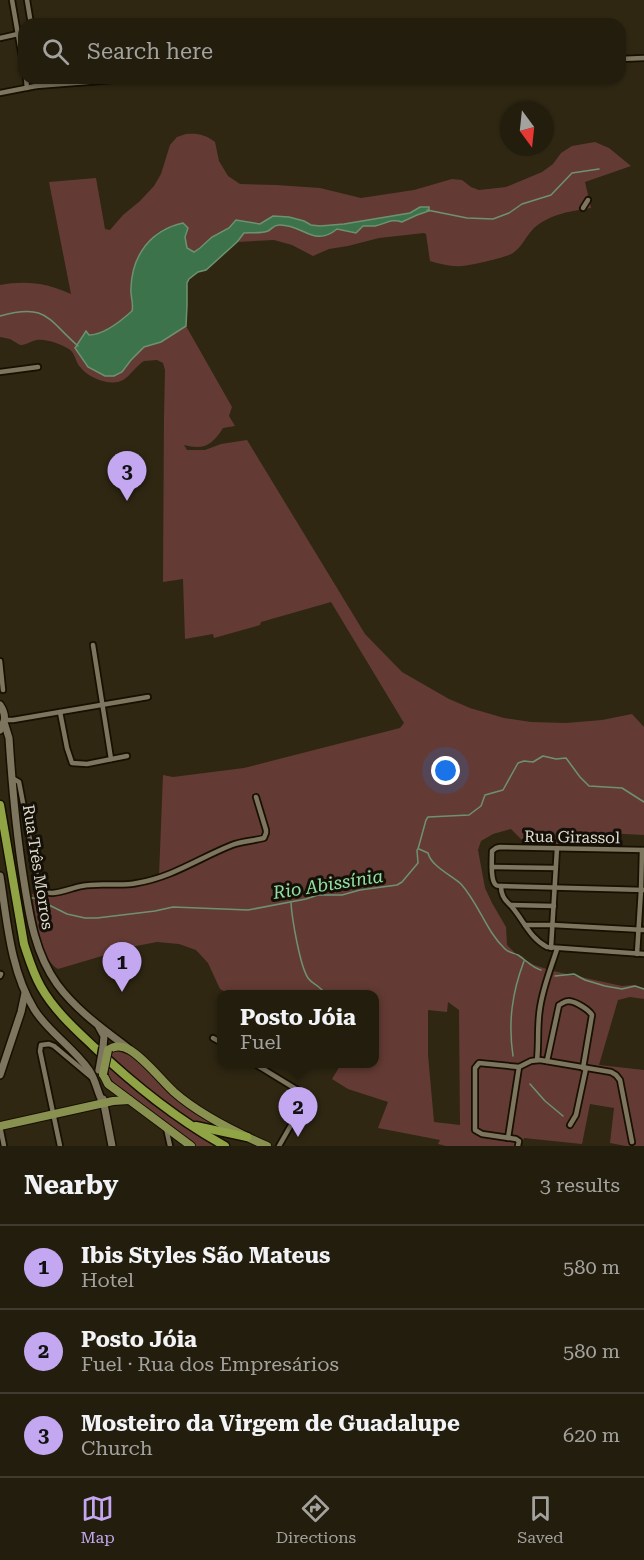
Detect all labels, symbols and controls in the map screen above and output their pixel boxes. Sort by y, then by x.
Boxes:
search box [18,18,626,84]
icon: search [39,35,72,68]
text: Search here [87,39,213,64]
north arrow [500,102,554,156]
pin: 3 [108,452,146,501]
your location [431,756,460,785]
street label: Rua Três Morros [19,803,57,931]
street label: Rua Girassol [524,827,620,847]
water label: Rio Abissínia [270,865,385,903]
pin: 1 [102,942,142,992]
popup [217,990,379,1068]
text: Posto Jóia [240,1005,356,1030]
text: Fuel [240,1030,282,1054]
pin: 2 [278,1088,318,1137]
text: Nearby [24,1170,118,1200]
text: 3 results [540,1173,620,1197]
text: Ibis Styles São Mateus [81,1243,330,1268]
text: 1 [38,1255,49,1279]
text: 580 m [563,1255,620,1279]
text: Hotel [81,1268,134,1292]
text: Posto Jóia [81,1327,197,1352]
text: 2 [38,1339,49,1363]
text: 580 m [563,1339,620,1363]
text: Fuel · Rua dos Empresários [81,1352,339,1376]
text: Mosteiro da Virgem de Guadalupe [81,1411,460,1436]
text: 3 [38,1423,49,1447]
text: 620 m [563,1423,620,1447]
text: Church [81,1436,153,1460]
tab: Map [80,1492,115,1547]
tab: Directions [276,1492,356,1547]
tab: Saved [517,1492,564,1547]

